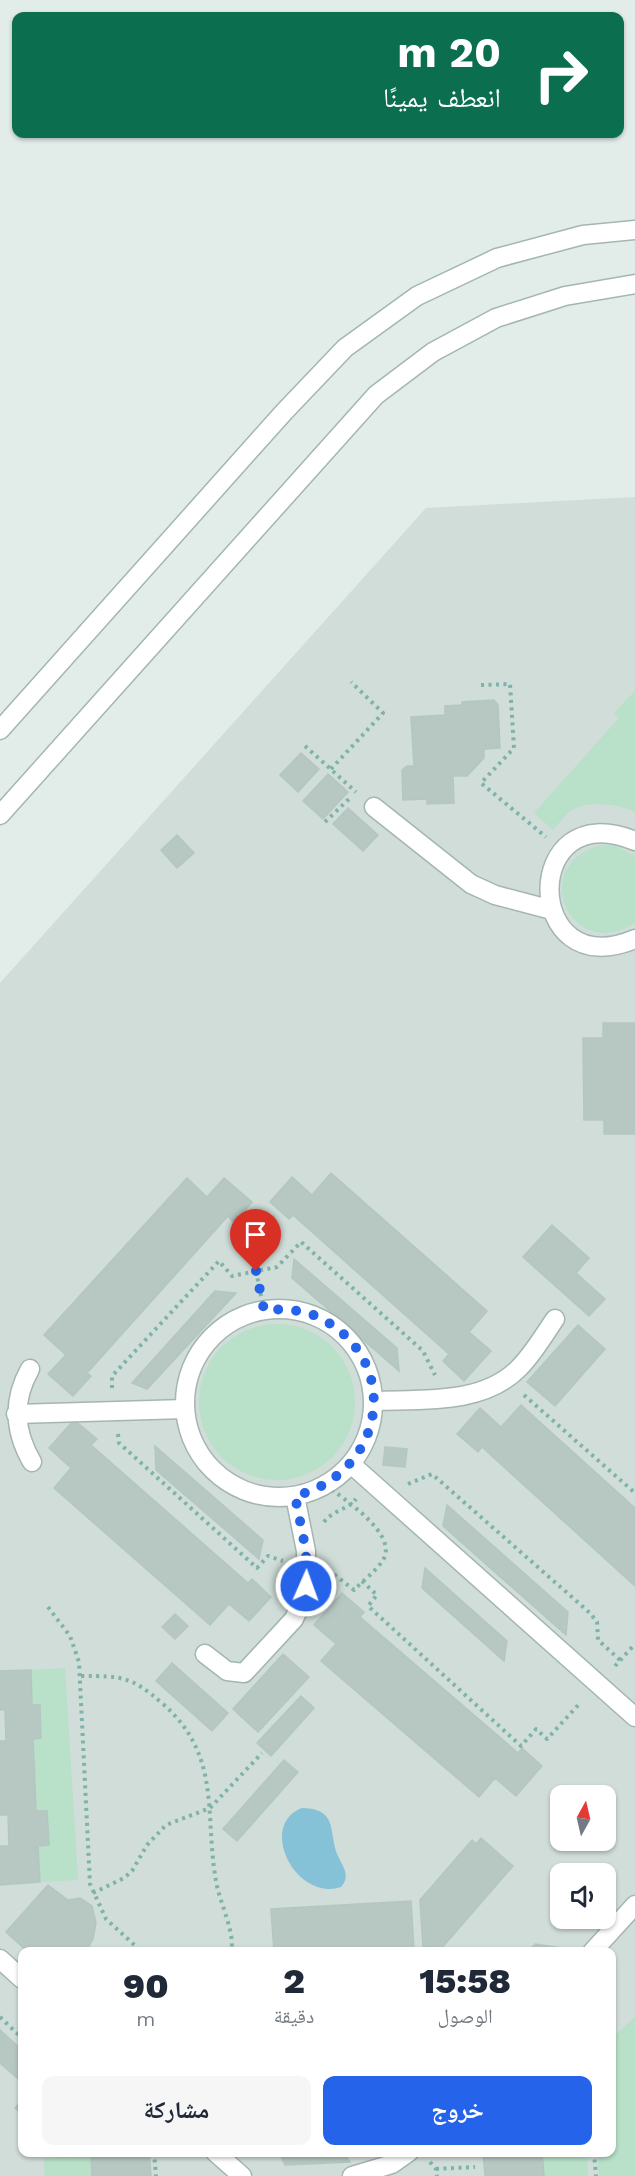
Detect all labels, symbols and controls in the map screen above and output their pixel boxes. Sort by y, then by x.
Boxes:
text: 20 m [397,28,501,77]
icon: right [522,36,600,114]
text: انعطف يمينًا [383,82,501,114]
pin [230,1209,281,1271]
icon: arrive [239,1218,272,1251]
position arrow [274,1554,338,1618]
north arrow [550,1785,616,1851]
map controls [550,1785,616,1929]
button: sound [550,1863,616,1929]
text: 2 [283,1960,305,2002]
text: 15:58 [419,1960,511,2002]
text: 90 [123,1965,169,2007]
text: دقيقة [274,2004,314,2028]
text: الوصول [437,2004,493,2028]
text: m [136,2007,155,2031]
button: مشاركة [42,2076,311,2145]
button: خروج [323,2076,592,2145]

